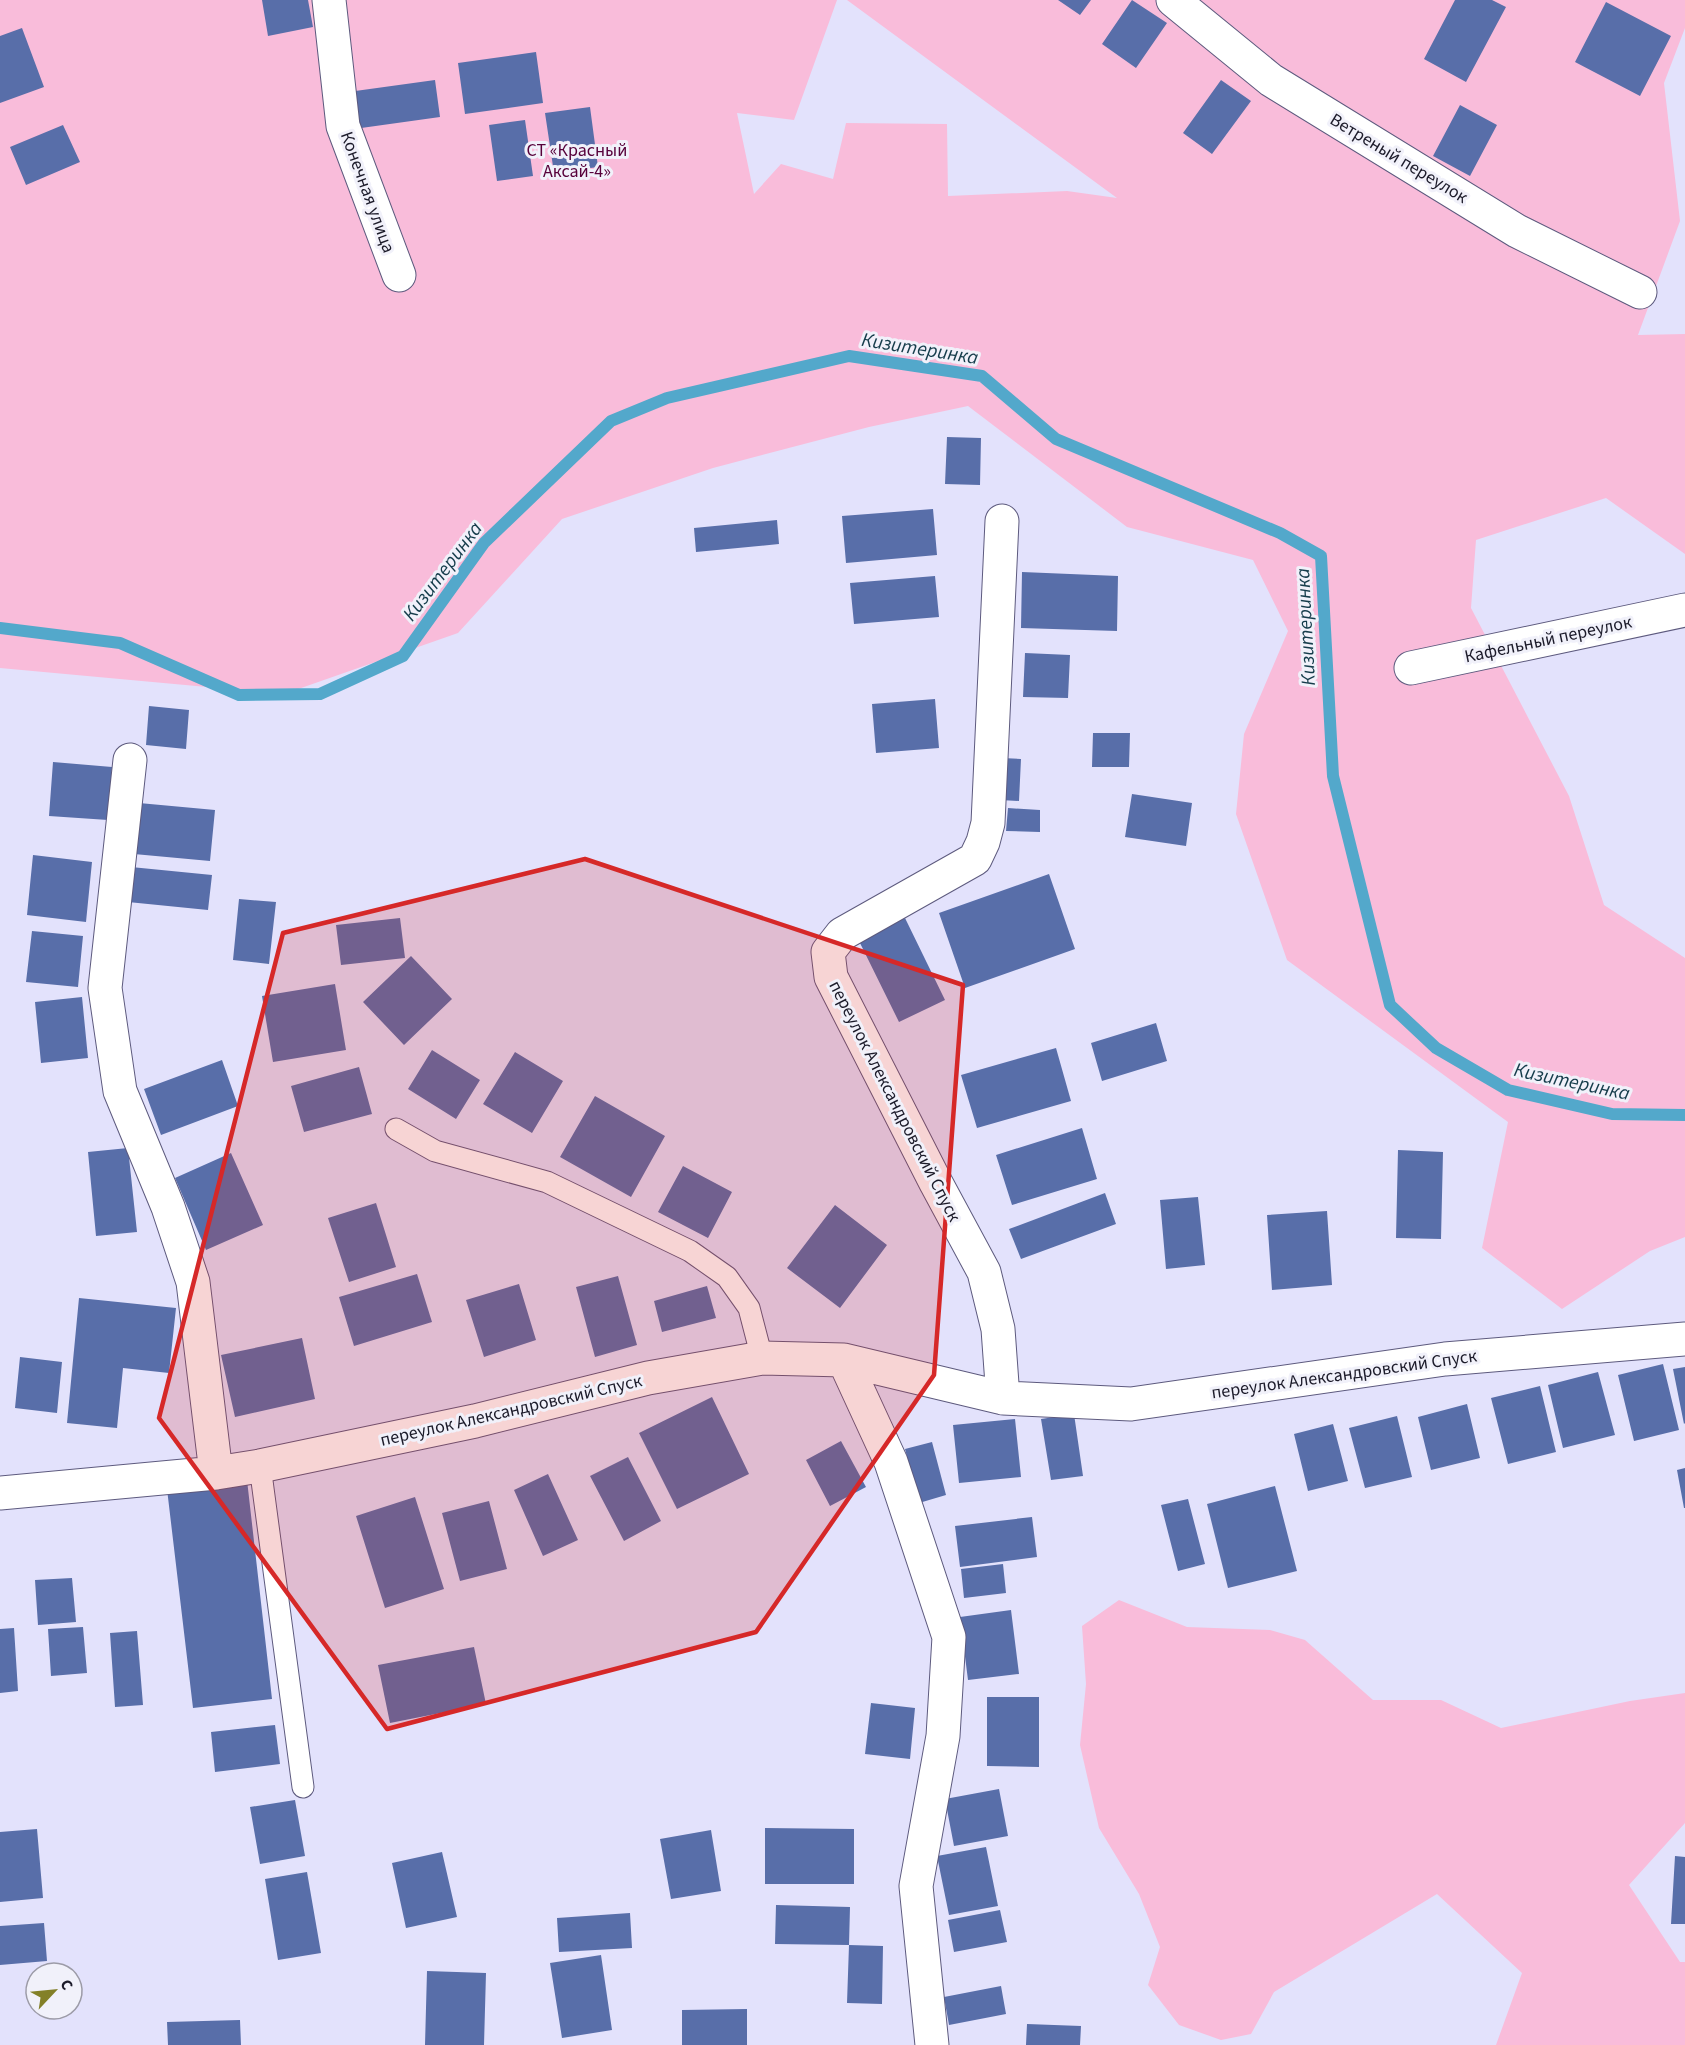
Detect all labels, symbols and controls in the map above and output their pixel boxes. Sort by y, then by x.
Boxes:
street label: Ветреный переулок [1325,107,1473,210]
street label: Конечная улица [334,128,401,256]
park label: СТ «Красный Аксай-4» [527,138,627,184]
water label: Кизитеринка [859,326,980,372]
water label: Кизитеринка [396,516,490,627]
water label: Кизитеринка [1289,567,1323,686]
street label: Кафельный переулок [1462,610,1634,669]
street label: переулок Александровский Спуск [823,976,967,1226]
water label: Кизитеринка [1511,1056,1633,1108]
street label: переулок Александровский Спуск [1210,1343,1479,1406]
street label: переулок Александровский Спуск [378,1368,645,1453]
north arrow [24,1961,84,2021]
text: С [55,1976,79,1994]

